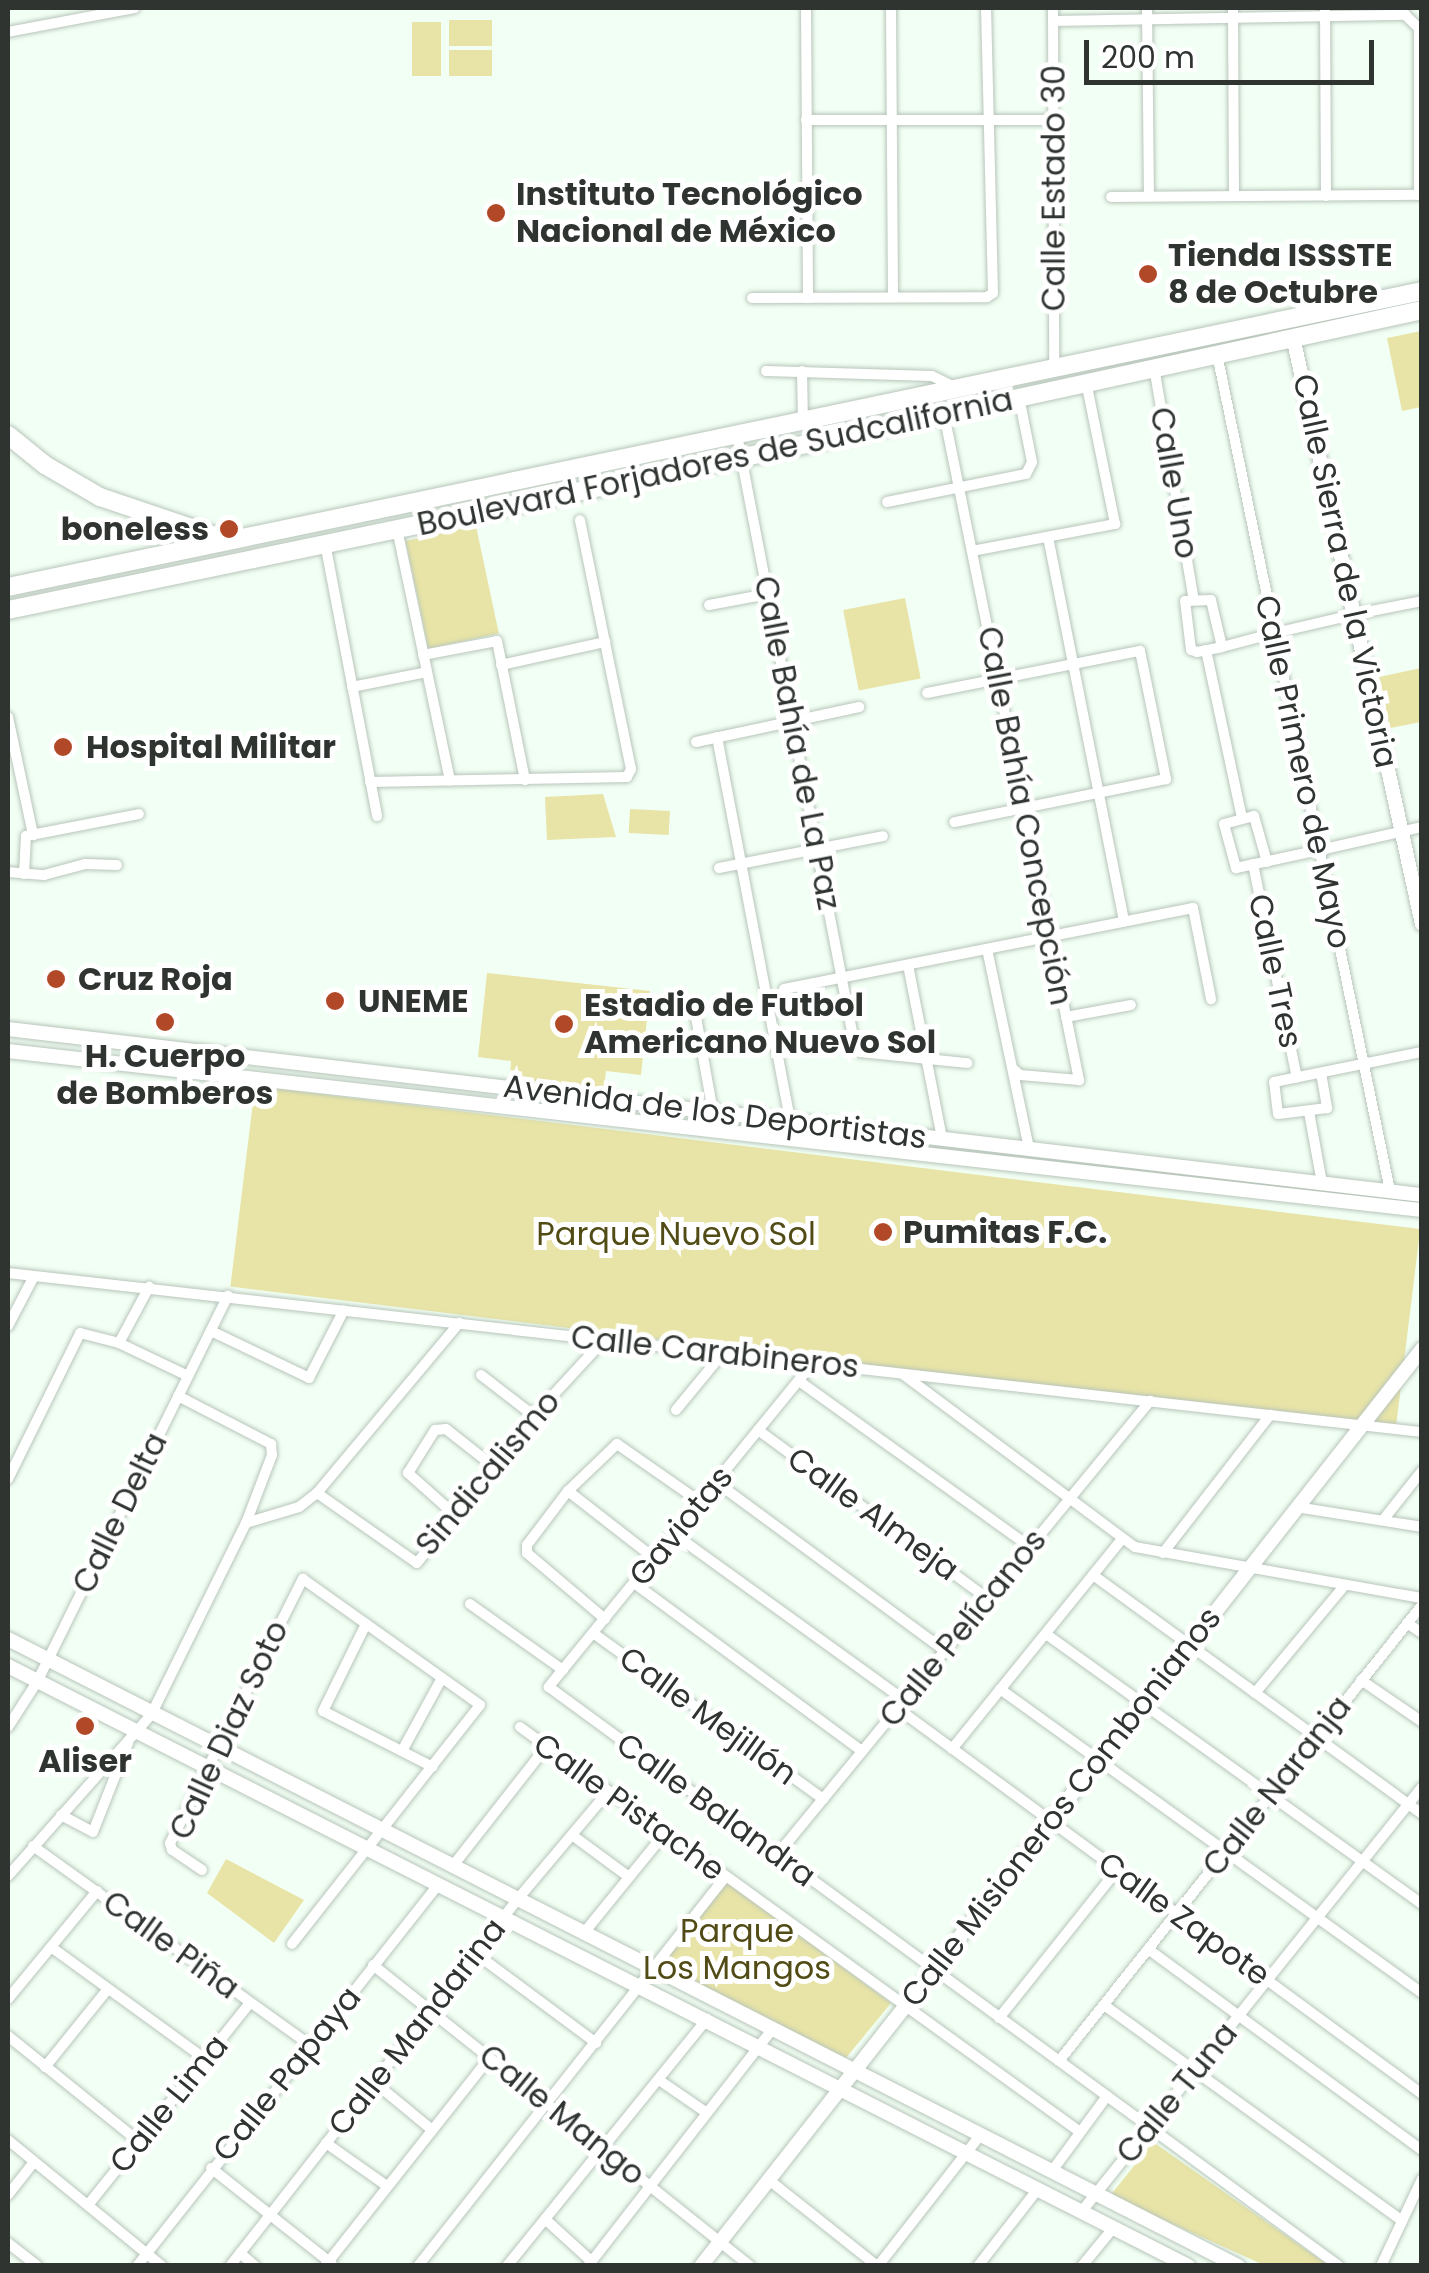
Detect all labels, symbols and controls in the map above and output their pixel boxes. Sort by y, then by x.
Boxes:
scale bar [1089,20,1379,82]
text: 200 m [1101,36,1195,79]
street label: Calle Estado 30 [1035,65,1073,311]
place label: Instituto Tecnológico Nacional de México [516,176,863,251]
marker: Instituto Tecnológico Nacional de México [485,202,507,224]
place label: Tienda ISSSTE 8 de Octubre [1168,237,1393,312]
marker: Tienda ISSSTE 8 de Octubre [1137,263,1159,285]
street label: Calle Sierra de la Victoria [1284,371,1406,771]
street label: Boulevard Forjadores de Sudcalifornia [414,380,1016,544]
street label: Calle Uno [1142,404,1206,562]
place label: boneless [61,510,209,548]
marker: boneless [218,518,240,540]
street label: Calle Bahía de La Paz [746,573,848,913]
street label: Calle Primero de Mayo [1247,592,1359,952]
street label: Calle Bahía Concepción [969,623,1081,1009]
place label: Hospital Militar [86,728,336,766]
marker: Hospital Militar [50,734,76,760]
street label: Calle Tres [1240,891,1310,1051]
place label: Cruz Roja [78,960,233,998]
marker: Cruz Roja [43,966,69,992]
place label: UNEME [358,982,469,1020]
place label: Estadio de Futbol Americano Nuevo Sol [584,987,936,1062]
marker: UNEME [322,988,348,1014]
marker: H. Cuerpo de Bomberos [154,1011,176,1033]
marker: Estadio de Futbol Americano Nuevo Sol [553,1013,575,1035]
place label: H. Cuerpo de Bomberos [57,1038,273,1113]
street label: Avenida de los Deportistas [501,1067,929,1157]
place label: Pumitas F.C. [903,1213,1107,1251]
park label: Parque Nuevo Sol [536,1215,816,1253]
marker: Pumitas F.C. [872,1221,894,1243]
street label: Calle Carabineros [569,1318,861,1386]
street label: Sindicalismo [408,1383,568,1563]
street label: Calle Delta [65,1426,175,1600]
street label: Calle Almeja [780,1439,966,1589]
street label: Gaviotas [621,1458,741,1594]
street label: Calle Pelícanos [872,1521,1054,1735]
street label: Calle Misioneros Combonianos [893,1599,1229,2015]
street label: Calle Diaz Soto [162,1614,296,1846]
street label: Calle Mejillón [612,1639,804,1793]
street label: Calle Naranja [1195,1688,1359,1884]
marker: Aliser [74,1715,96,1737]
street label: Calle Pistache [526,1725,732,1889]
street label: Calle Balandra [609,1725,823,1895]
place label: Aliser [38,1742,132,1780]
street label: Calle Zapote [1091,1844,1277,1994]
street label: Calle Piña [95,1883,247,2007]
street label: Calle Mandarina [320,1911,514,2143]
park label: Parque Los Mangos [643,1913,831,1988]
street label: Calle Papaya [205,1979,369,2169]
street label: Calle Tuna [1108,2015,1246,2171]
street label: Calle Lima [102,2027,236,2181]
street label: Calle Mango [471,2036,653,2194]

